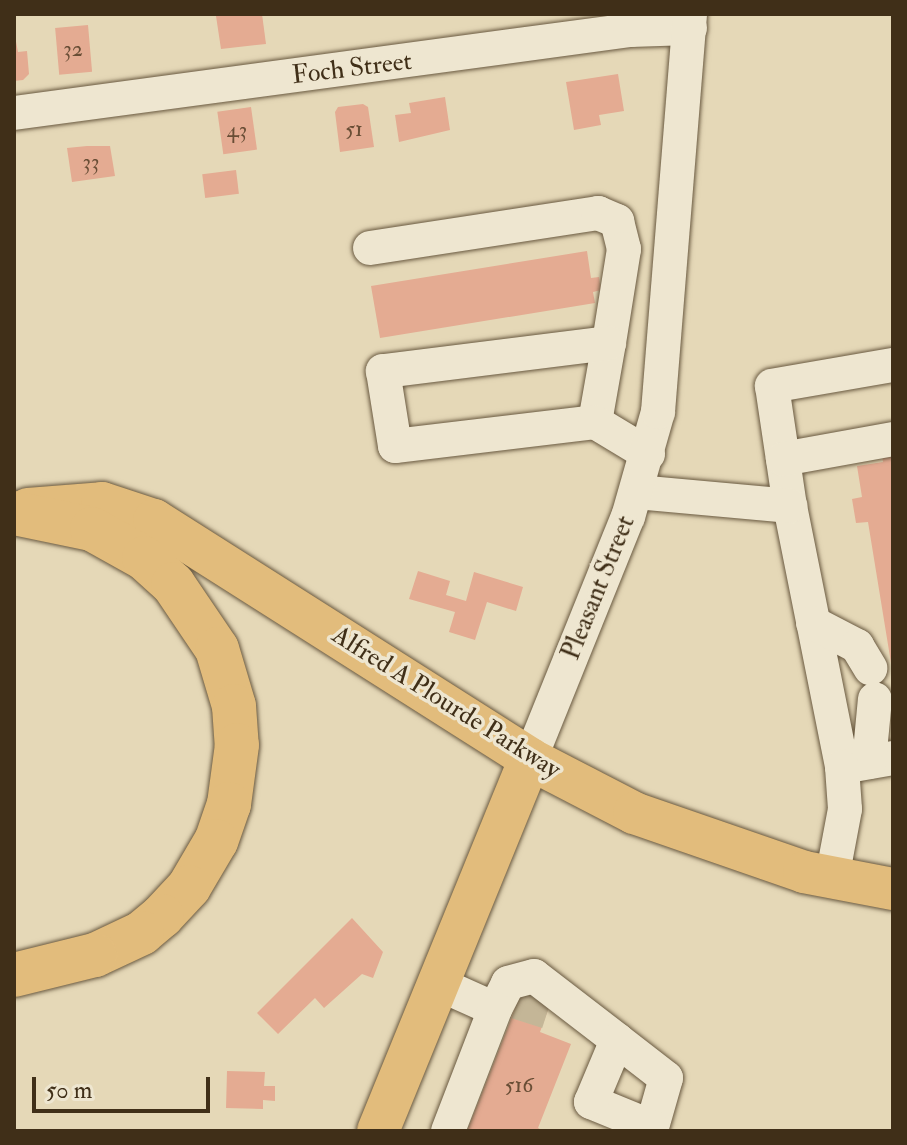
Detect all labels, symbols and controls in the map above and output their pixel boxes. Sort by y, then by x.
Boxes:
house number: 32 [63,37,83,63]
street label: Foch Street [290,46,414,92]
house number: 51 [345,117,363,143]
house number: 43 [227,118,247,144]
house number: 33 [83,150,99,176]
street label: Pleasant Street [556,511,642,665]
street label: Alfred A Plourde Parkway [326,620,566,786]
scale bar [36,1061,214,1111]
house number: 516 [505,1073,533,1099]
text: 50 m [46,1075,92,1106]

